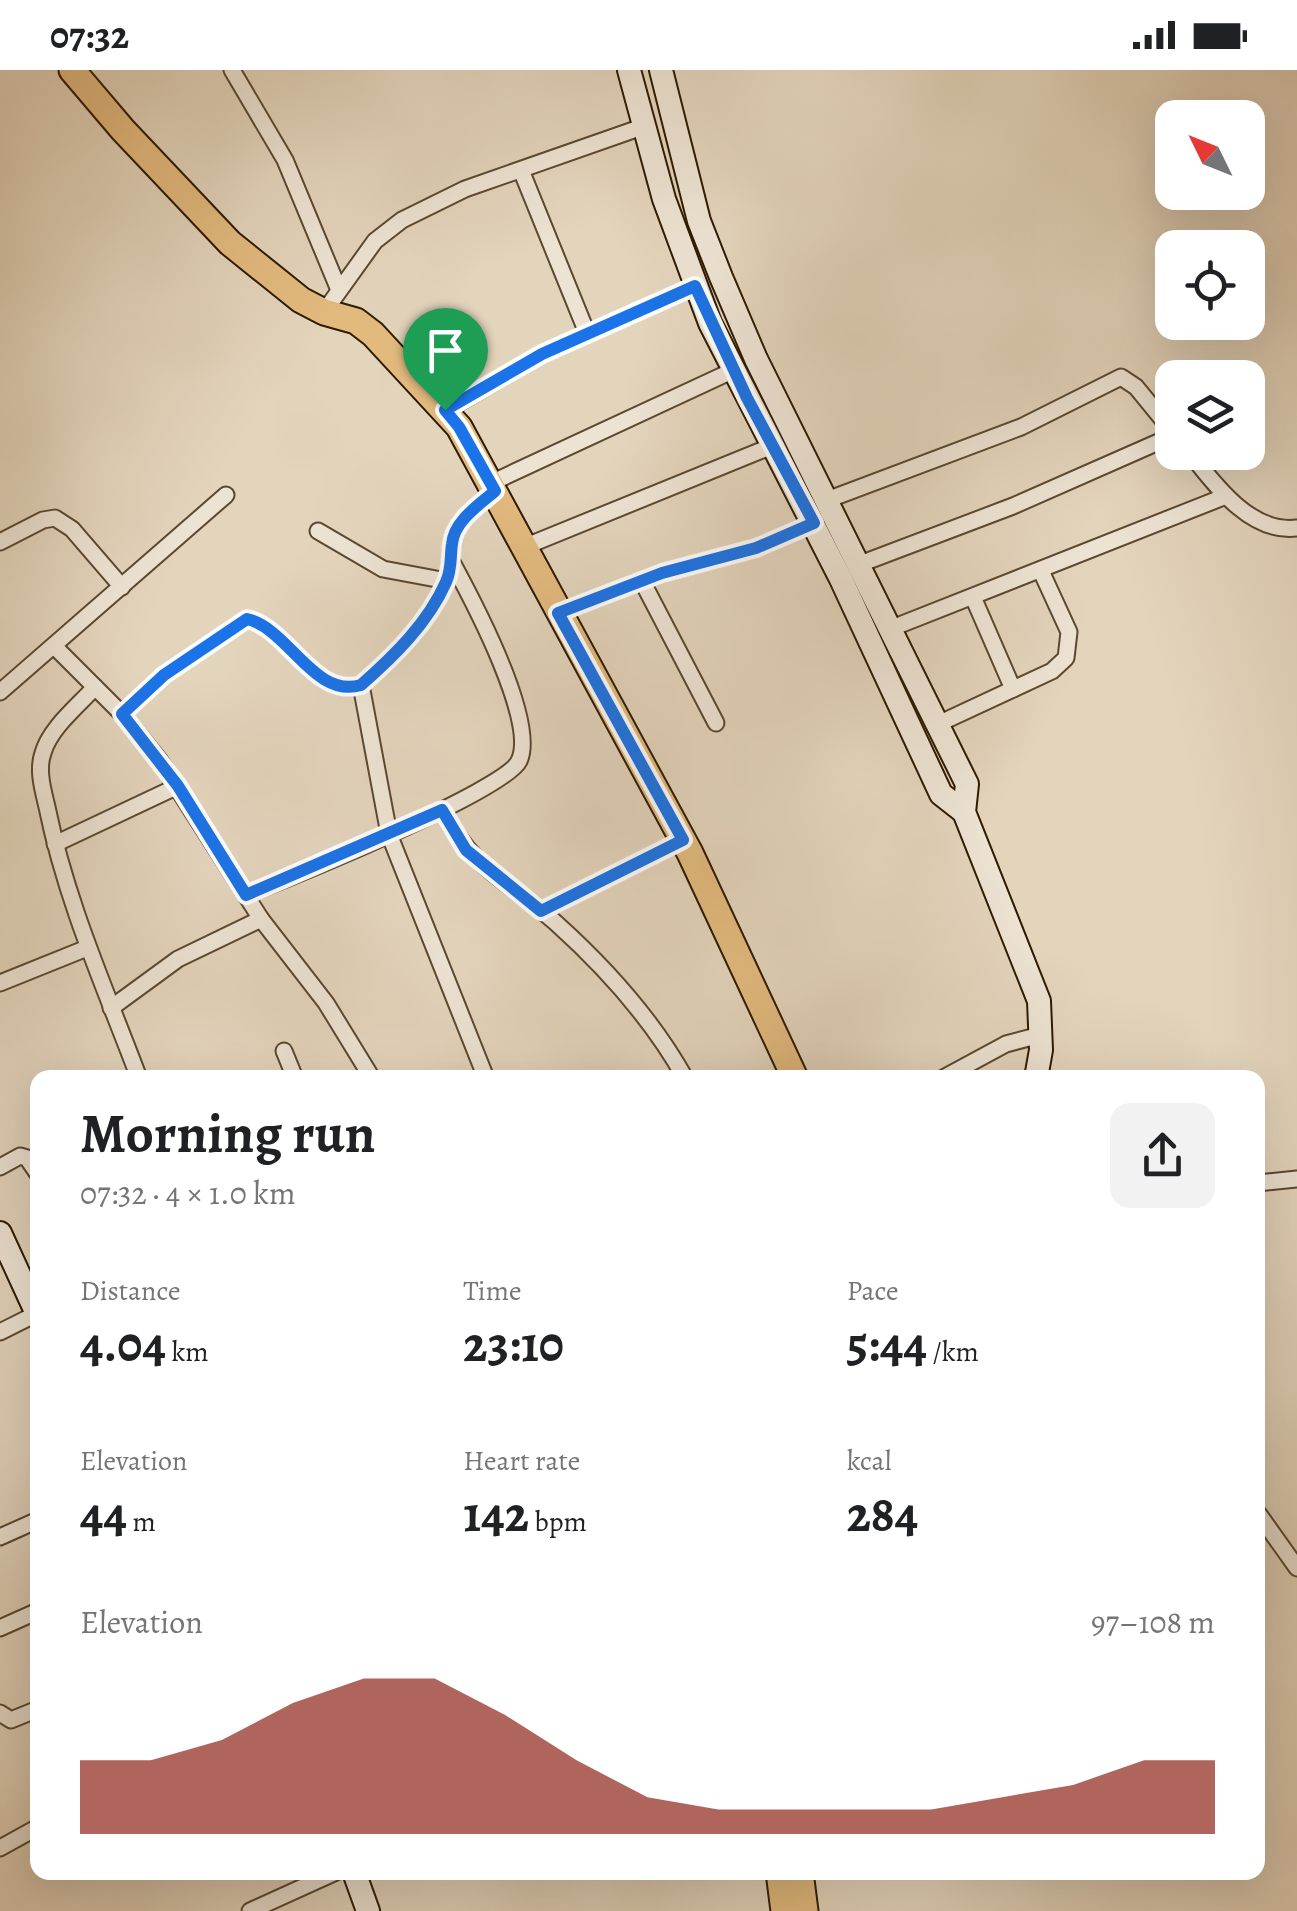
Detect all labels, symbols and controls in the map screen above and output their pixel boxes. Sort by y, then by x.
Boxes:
text: 07:32 [50,9,129,61]
north arrow [1155,100,1265,210]
map controls [1155,100,1265,470]
button: locate [1155,230,1265,340]
pin [403,308,488,411]
icon: arrive [418,323,473,378]
button: layers [1155,360,1265,470]
text: Morning run [80,1096,375,1171]
button: share [1110,1103,1215,1208]
text: 07:32 · 4 × 1.0 km [80,1171,296,1215]
text: Distance [80,1272,180,1310]
text: Time [463,1272,522,1310]
text: Pace [847,1272,899,1310]
text: 4.04 [80,1310,166,1378]
text: 23:10 [463,1310,564,1378]
text: 5:44 [847,1310,927,1378]
text: km [166,1333,209,1371]
text: /km [927,1333,979,1371]
text: Elevation [80,1442,187,1480]
text: Heart rate [463,1442,580,1480]
text: kcal [847,1442,892,1480]
text: 44 [80,1480,127,1548]
text: 142 [463,1480,529,1548]
text: 284 [847,1480,918,1548]
text: m [127,1503,156,1541]
text: bpm [529,1503,587,1541]
text: Elevation [80,1600,203,1644]
text: 97–108 m [1091,1600,1215,1644]

